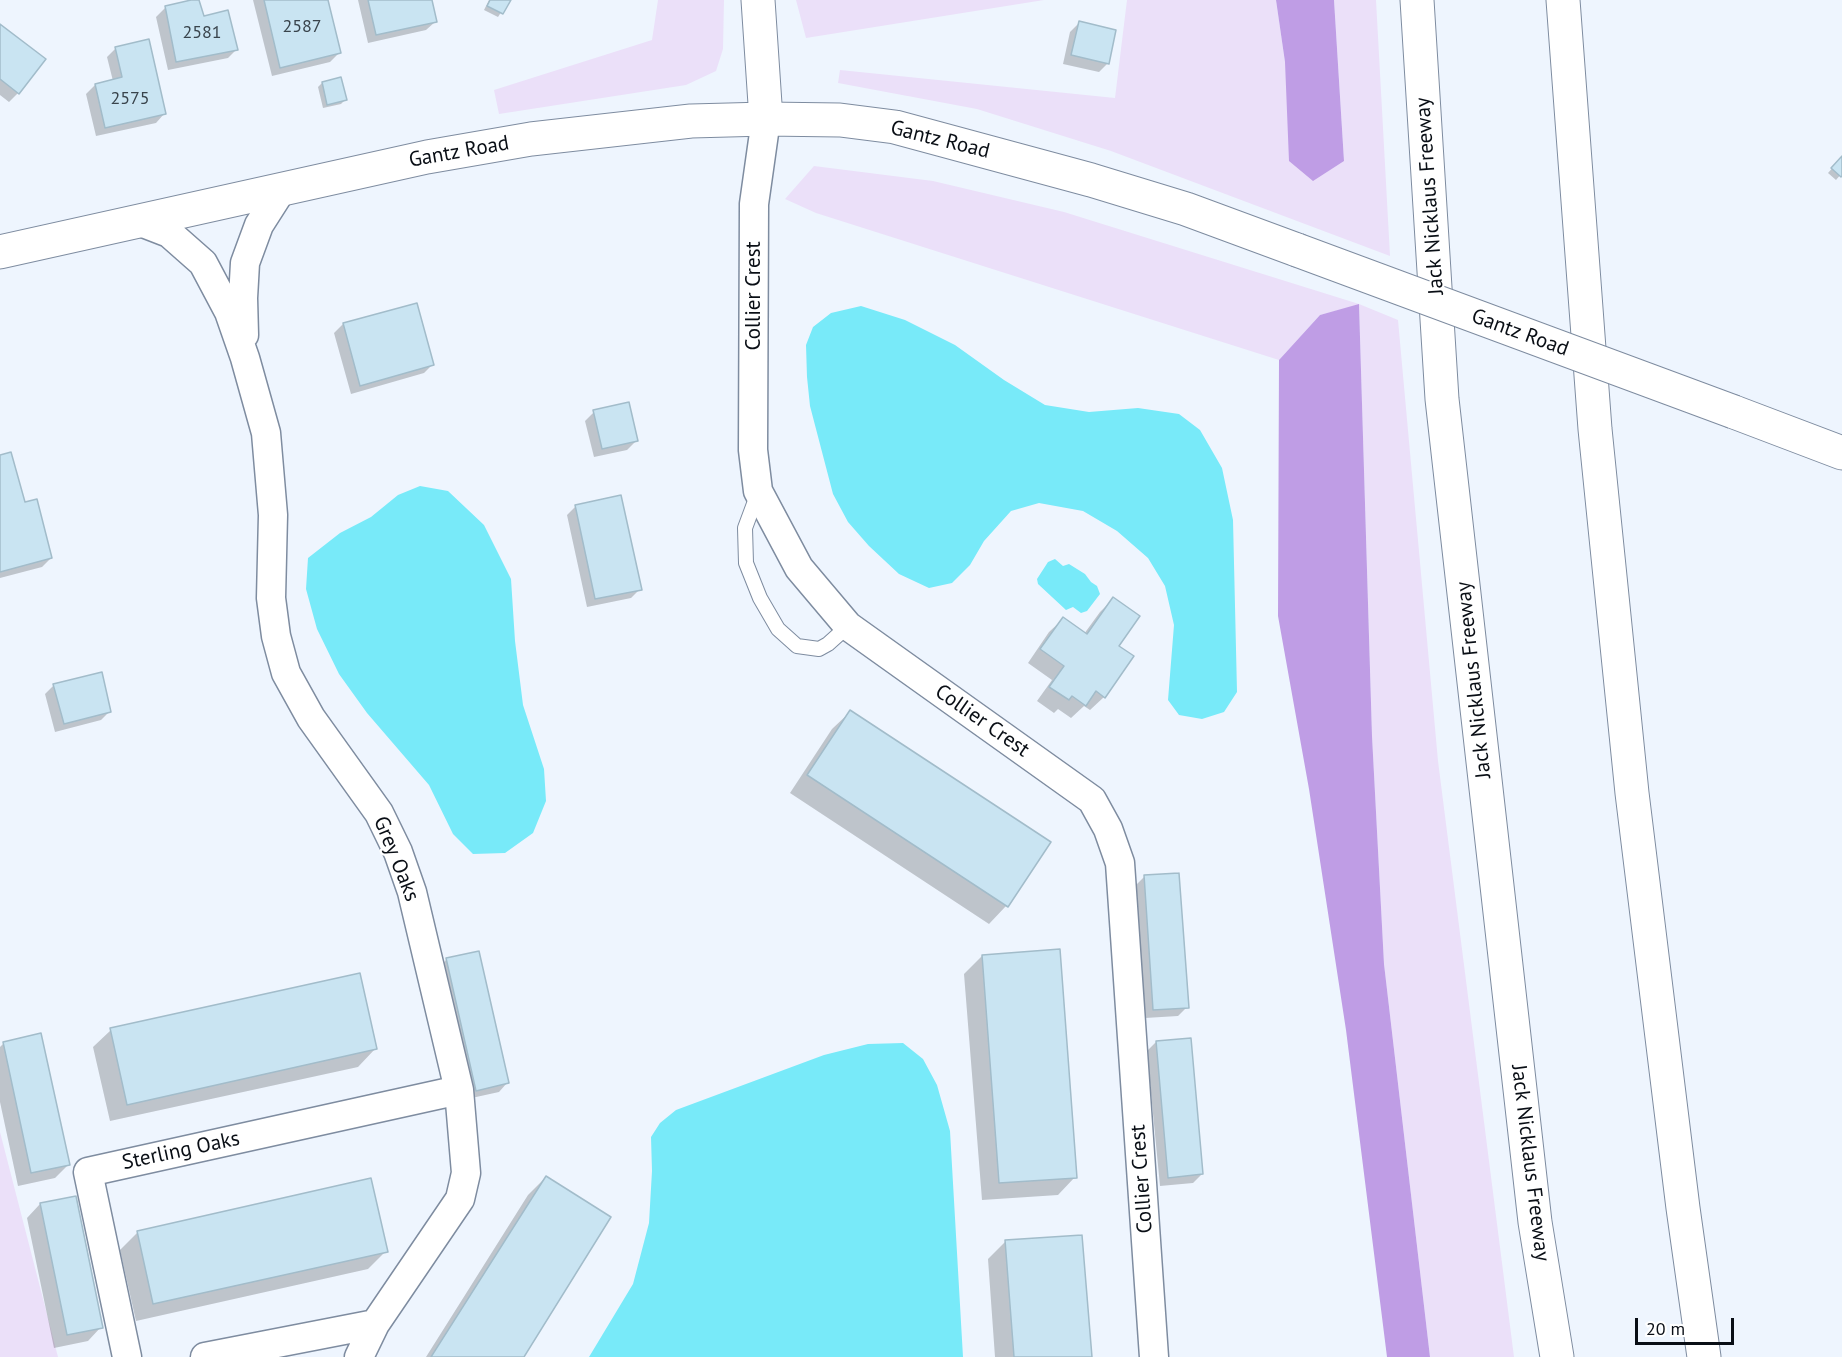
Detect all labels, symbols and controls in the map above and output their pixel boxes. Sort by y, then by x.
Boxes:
house number: 2587 [282,16,322,38]
house number: 2581 [182,22,222,44]
house number: 2575 [110,88,150,110]
street label: Jack Nicklaus Freeway [1411,96,1449,296]
street label: Gantz Road [888,116,992,164]
street label: Gantz Road [407,131,511,173]
street label: Collier Crest [741,241,767,351]
street label: Gantz Road [1468,304,1572,362]
street label: Jack Nicklaus Freeway [1451,580,1497,780]
street label: Collier Crest [930,679,1034,763]
street label: Grey Oaks [368,813,424,905]
street label: Jack Nicklaus Freeway [1505,1063,1555,1263]
street label: Collier Crest [1126,1124,1158,1234]
street label: Sterling Oaks [120,1126,242,1176]
scale bar [1638,1306,1737,1344]
text: 20 m [1646,1317,1685,1340]

